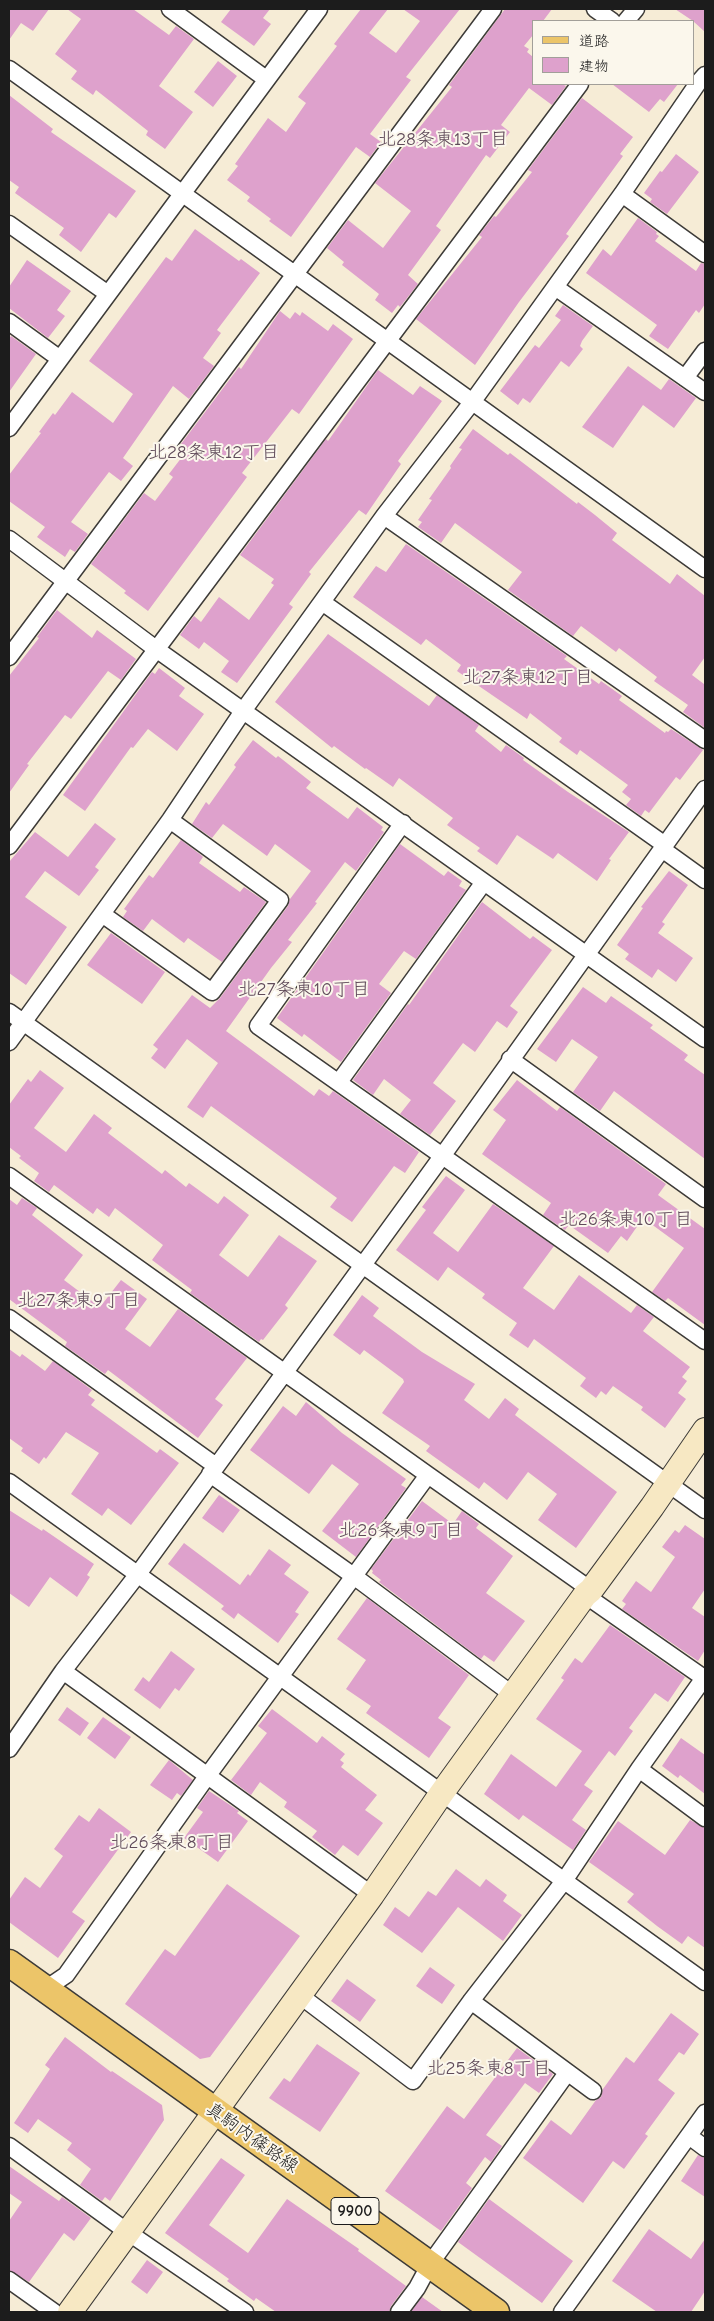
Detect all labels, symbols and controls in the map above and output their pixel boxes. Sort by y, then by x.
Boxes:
legend [532,20,694,85]
text: 道路 [579,32,609,50]
text: 建物 [579,57,609,75]
district label: 北28条東13丁目 [377,129,509,151]
district label: 北28条東12丁目 [148,442,280,464]
district label: 北27条東12丁目 [462,667,594,689]
district label: 北27条東10丁目 [238,979,370,1001]
district label: 北26条東10丁目 [559,1209,693,1231]
district label: 北27条東9丁目 [17,1290,141,1312]
district label: 北26条東9丁目 [338,1520,464,1542]
district label: 北26条東8丁目 [109,1832,235,1854]
district label: 北25条東8丁目 [426,2058,552,2080]
street label: 真駒内篠路線 [202,2098,302,2178]
road number: 9900 [331,2198,379,2224]

